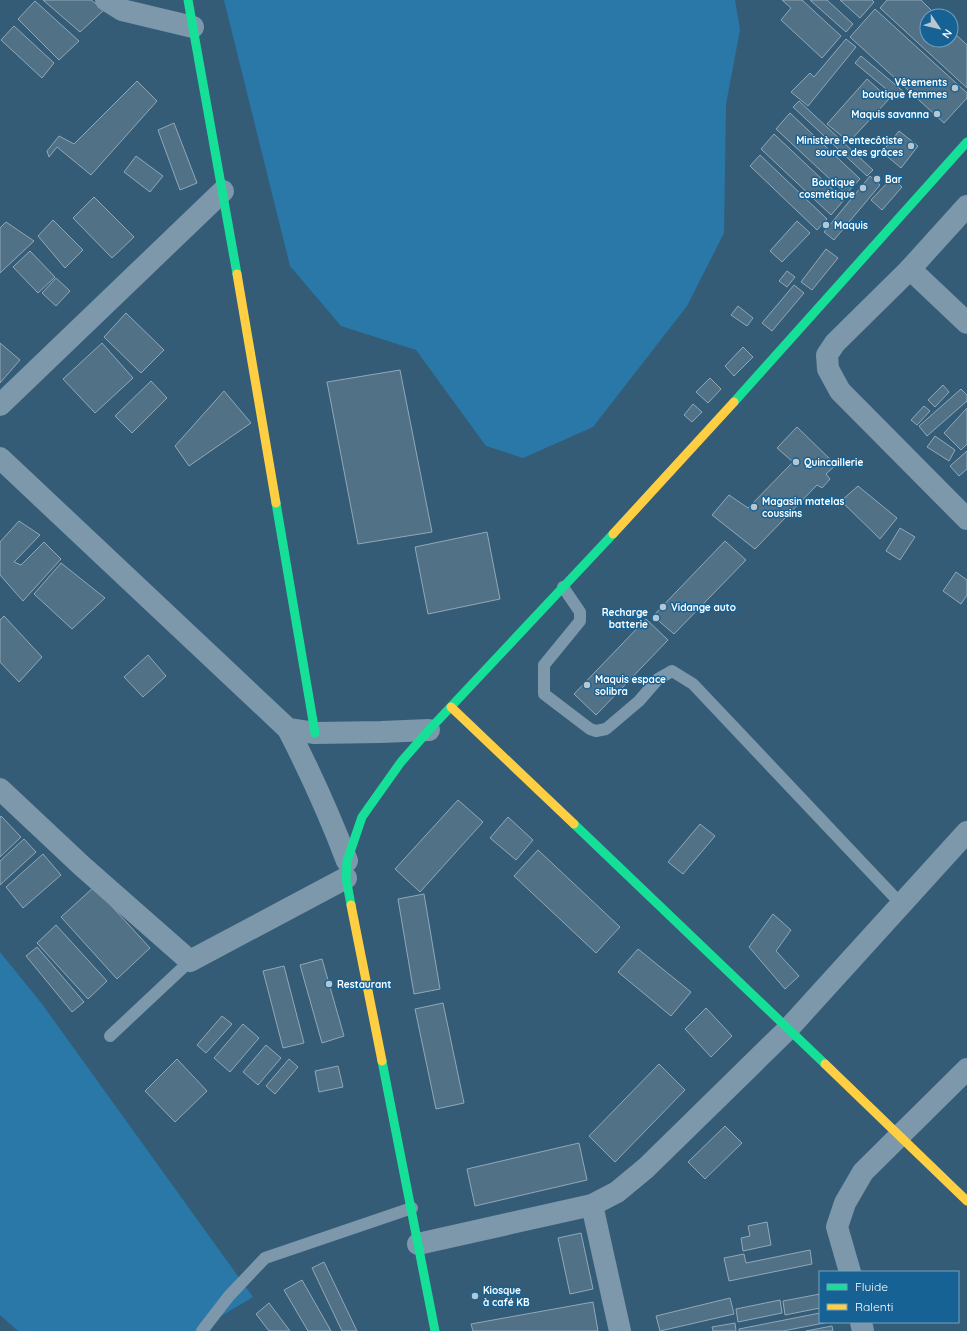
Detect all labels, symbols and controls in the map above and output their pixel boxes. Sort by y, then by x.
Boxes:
north arrow [919,8,959,48]
text: N [939,26,955,41]
place label: Vêtements boutique femmes [862,76,947,101]
marker: Vêtements boutique femmes [950,83,960,93]
place label: Maquis savanna [851,108,929,121]
marker: Maquis savanna [932,109,942,119]
place label: Ministère Pentecôtiste source des grâces [796,134,903,159]
marker: Ministère Pentecôtiste source des grâces [906,141,916,151]
place label: Bar [885,173,903,186]
marker: Bar [872,174,882,184]
place label: Boutique cosmétique [799,176,855,201]
marker: Boutique cosmétique [858,183,868,193]
place label: Maquis [834,219,868,232]
marker: Maquis [821,220,831,230]
place label: Quincaillerie [804,456,863,469]
marker: Quincaillerie [791,457,801,467]
place label: Magasin matelas coussins [762,495,844,520]
marker: Magasin matelas coussins [749,502,759,512]
place label: Vidange auto [671,601,736,614]
marker: Vidange auto [658,602,668,612]
place label: Recharge batterie [602,606,648,631]
marker: Recharge batterie [651,613,661,623]
place label: Maquis espace solibra [595,673,666,698]
marker: Maquis espace solibra [582,680,592,690]
place label: Restaurant [337,978,391,991]
marker: Restaurant [324,979,334,989]
legend [819,1271,959,1323]
text: Fluide [855,1279,888,1294]
place label: Kiosque à café KB [483,1284,530,1309]
marker: Kiosque à café KB [470,1291,480,1301]
text: Ralenti [855,1299,893,1314]

